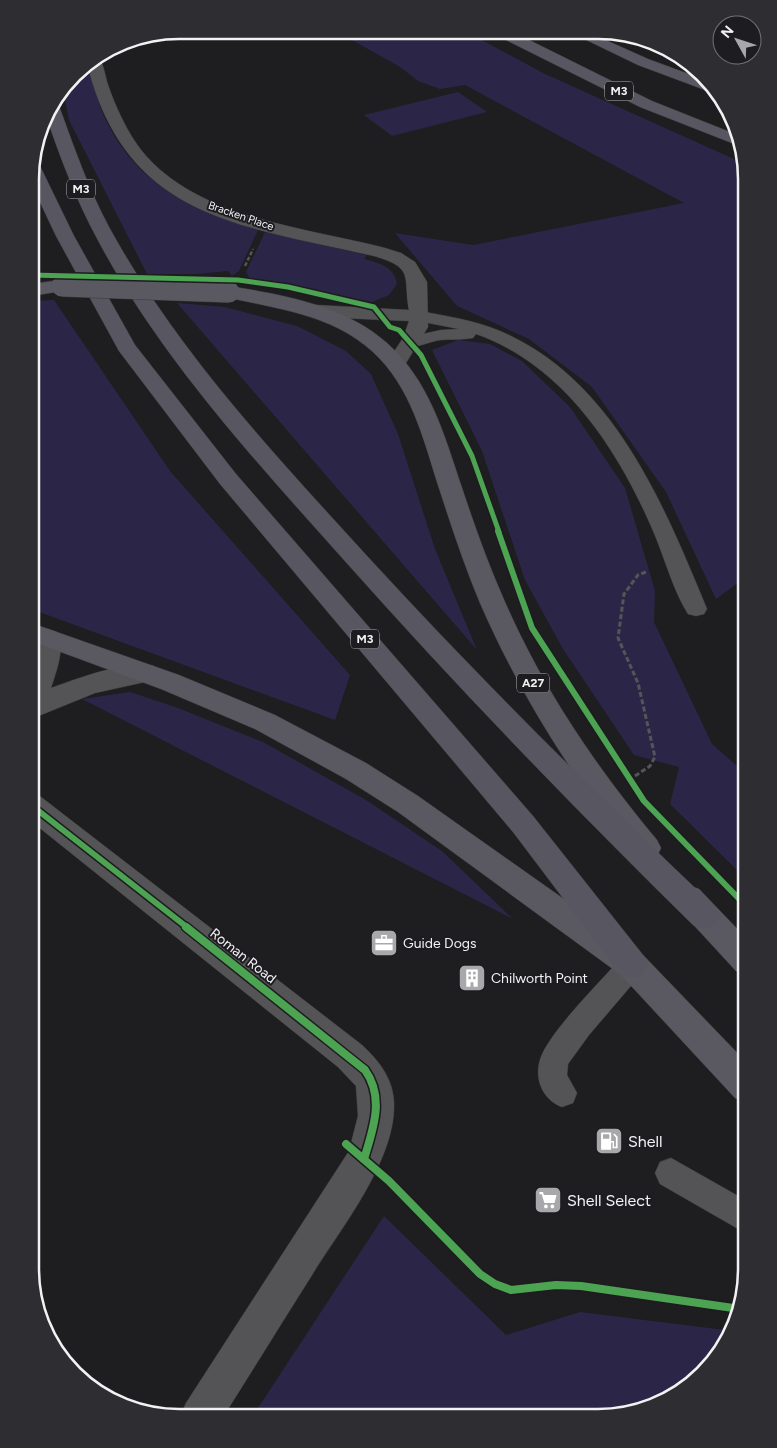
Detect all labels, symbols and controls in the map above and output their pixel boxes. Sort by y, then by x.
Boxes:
north arrow [712,15,762,65]
text: N [717,22,737,42]
road number: M3 [605,82,633,100]
road number: M3 [67,180,95,198]
street label: Bracken Place [207,199,275,233]
road number: M3 [351,630,379,648]
road number: A27 [517,674,549,692]
street label: Roman Road [206,925,280,987]
office icon: Guide Dogs [369,928,399,958]
place label: Guide Dogs [403,935,477,952]
building icon: Chilworth Point [457,963,487,993]
place label: Chilworth Point [491,970,588,987]
fuel station icon: Shell [594,1126,624,1156]
place label: Shell [628,1132,663,1151]
supermarket icon: Shell Select [533,1185,563,1215]
place label: Shell Select [567,1191,651,1210]

